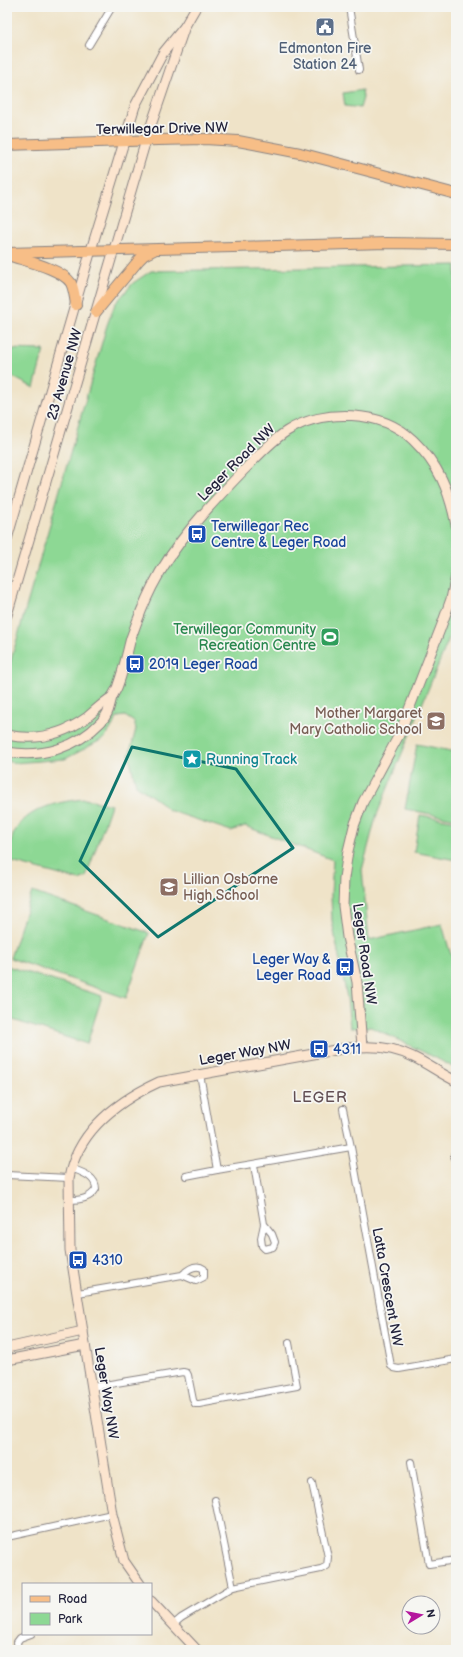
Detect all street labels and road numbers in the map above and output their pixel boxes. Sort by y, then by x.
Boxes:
street label: Terwillegar Drive NW [96,119,229,138]
street label: 23 Avenue NW [43,326,86,422]
street label: Leger Road NW [194,420,279,505]
street label: Leger Road NW [349,902,380,1006]
street label: Leger Way NW [198,1036,293,1069]
street label: Latta Crescent NW [369,1226,406,1348]
street label: Leger Way NW [91,1346,122,1441]

